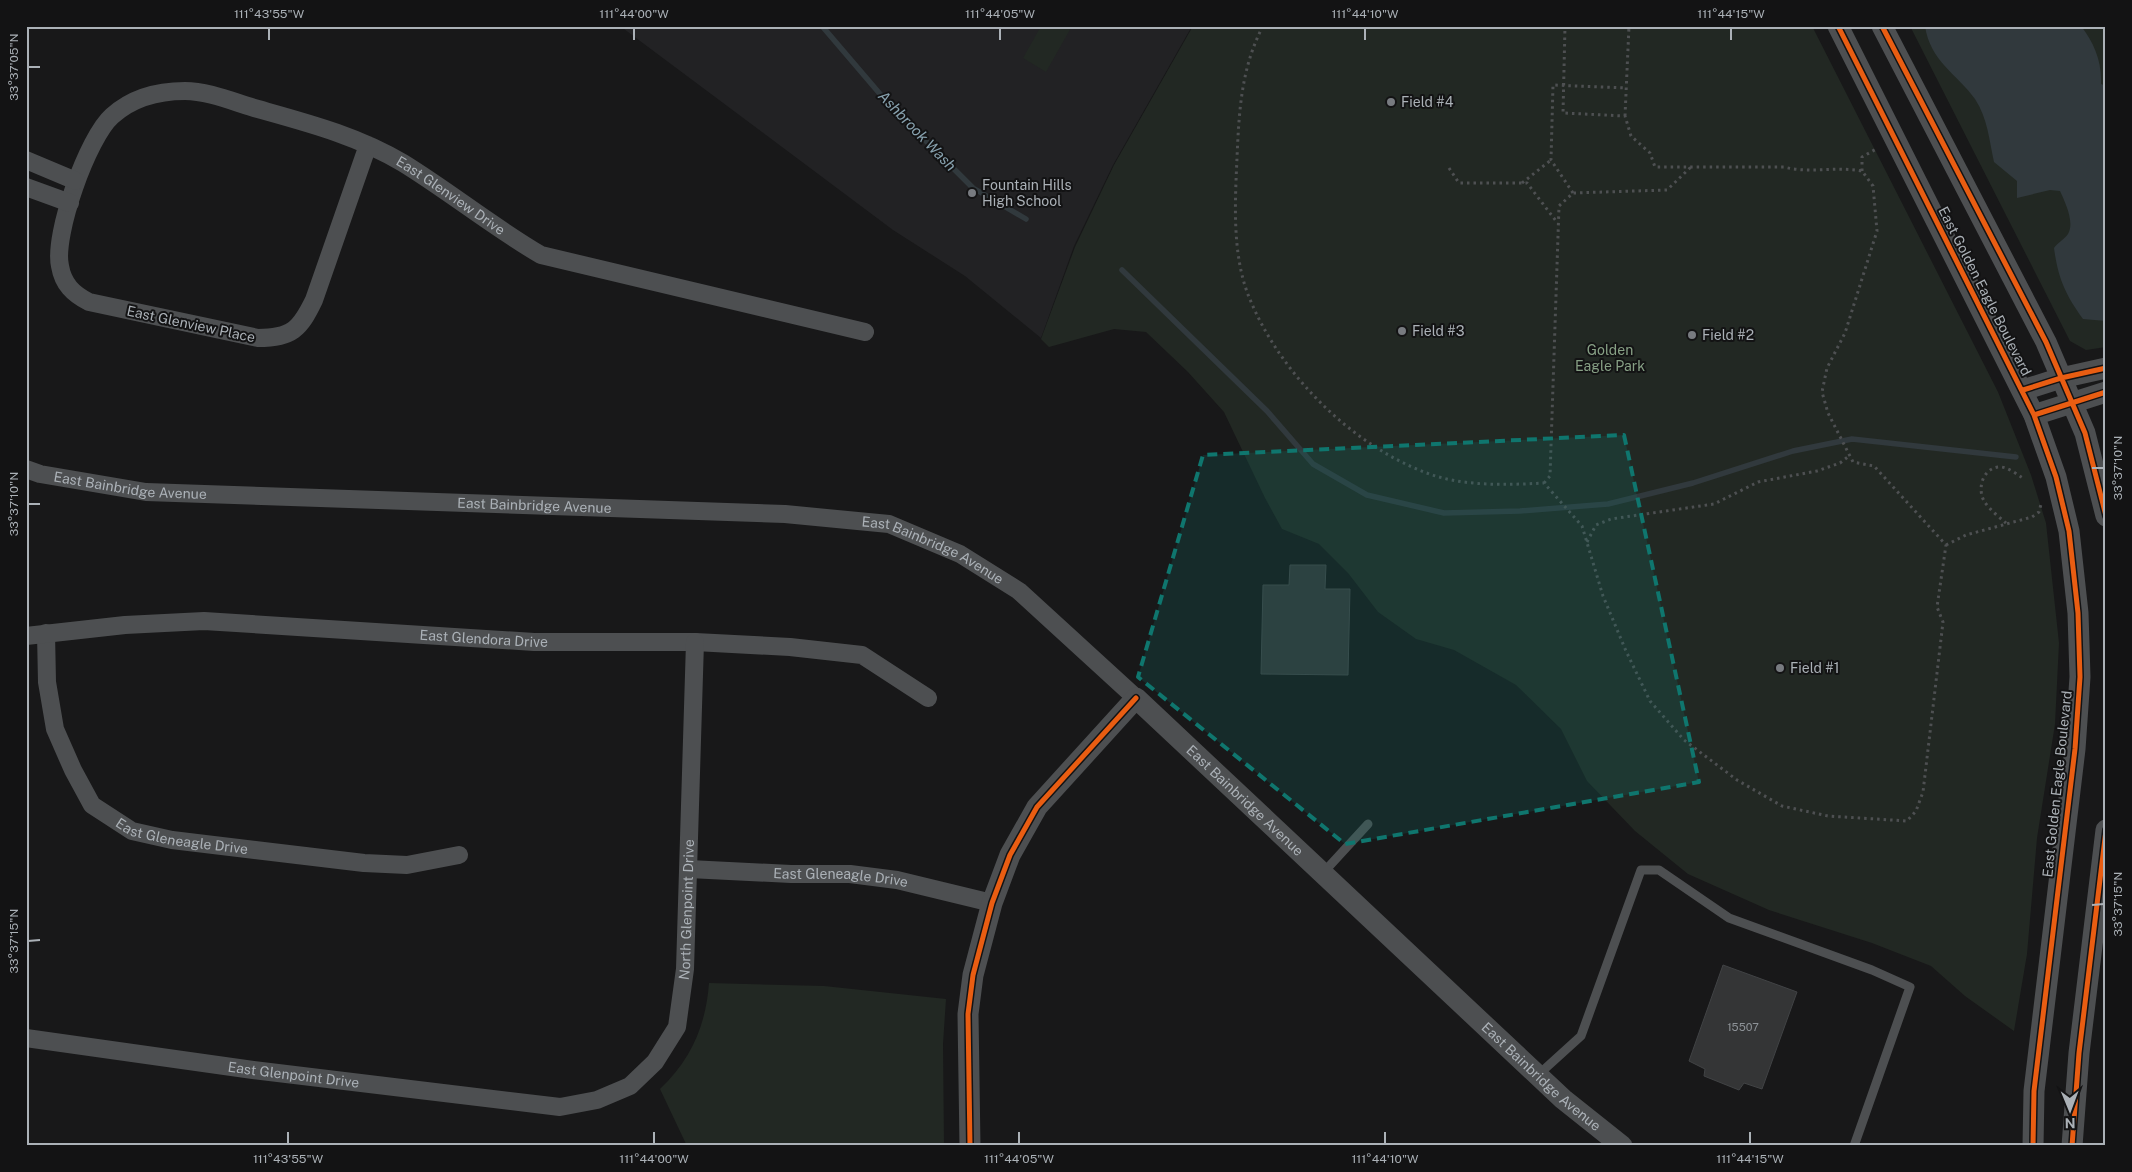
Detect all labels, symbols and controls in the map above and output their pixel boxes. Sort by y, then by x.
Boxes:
text: 111°43'55"W [234,7,305,21]
text: 111°44'00"W [599,7,669,21]
text: 111°44'05"W [965,7,1035,21]
text: 111°44'10"W [1331,7,1399,21]
text: 111°44'15"W [1697,7,1765,21]
text: 33°37'05"N [7,33,21,101]
water label: Ashbrook Wash [875,87,960,174]
place label: Field #4 [1401,94,1454,110]
marker: Field #4 [1385,96,1397,108]
street label: East Glenview Drive [393,153,508,238]
place label: Fountain Hills High School [982,177,1072,209]
marker: Fountain Hills High School [966,187,978,199]
street label: East Golden Eagle Boulevard [1935,204,2035,378]
street label: East Glenview Place [125,303,257,345]
place label: Field #3 [1412,323,1465,339]
marker: Field #3 [1396,325,1408,337]
place label: Field #2 [1702,327,1754,343]
marker: Field #2 [1686,329,1698,341]
park label: Golden Eagle Park [1575,342,1645,374]
text: 33°37'10"N [2111,436,2125,500]
street label: East Bainbridge Avenue [52,468,207,502]
text: 33°37'10"N [7,472,21,536]
street label: East Bainbridge Avenue [457,495,612,516]
street label: East Bainbridge Avenue [861,513,1007,587]
street label: East Glendora Drive [419,627,548,650]
place label: Field #1 [1790,660,1840,676]
marker: Field #1 [1774,662,1786,674]
street label: East Golden Eagle Boulevard [2039,690,2075,878]
street label: East Bainbridge Avenue [1183,742,1307,859]
street label: East Gleneagle Drive [113,815,249,857]
street label: North Glenpoint Drive [676,839,697,981]
street label: East Gleneagle Drive [773,865,910,890]
text: 33°37'15"N [2111,872,2125,936]
text: 33°37'15"N [7,909,21,973]
street label: East Bainbridge Avenue [1479,1019,1604,1134]
house number: 15507 [1727,1021,1759,1033]
street label: East Glenpoint Drive [227,1059,360,1091]
north arrow [2044,1084,2094,1134]
text: N [2065,1115,2076,1131]
text: 111°43'55"W [253,1152,324,1166]
text: 111°44'00"W [619,1152,689,1166]
text: 111°44'05"W [984,1152,1054,1166]
text: 111°44'10"W [1351,1152,1419,1166]
text: 111°44'15"W [1716,1152,1784,1166]

